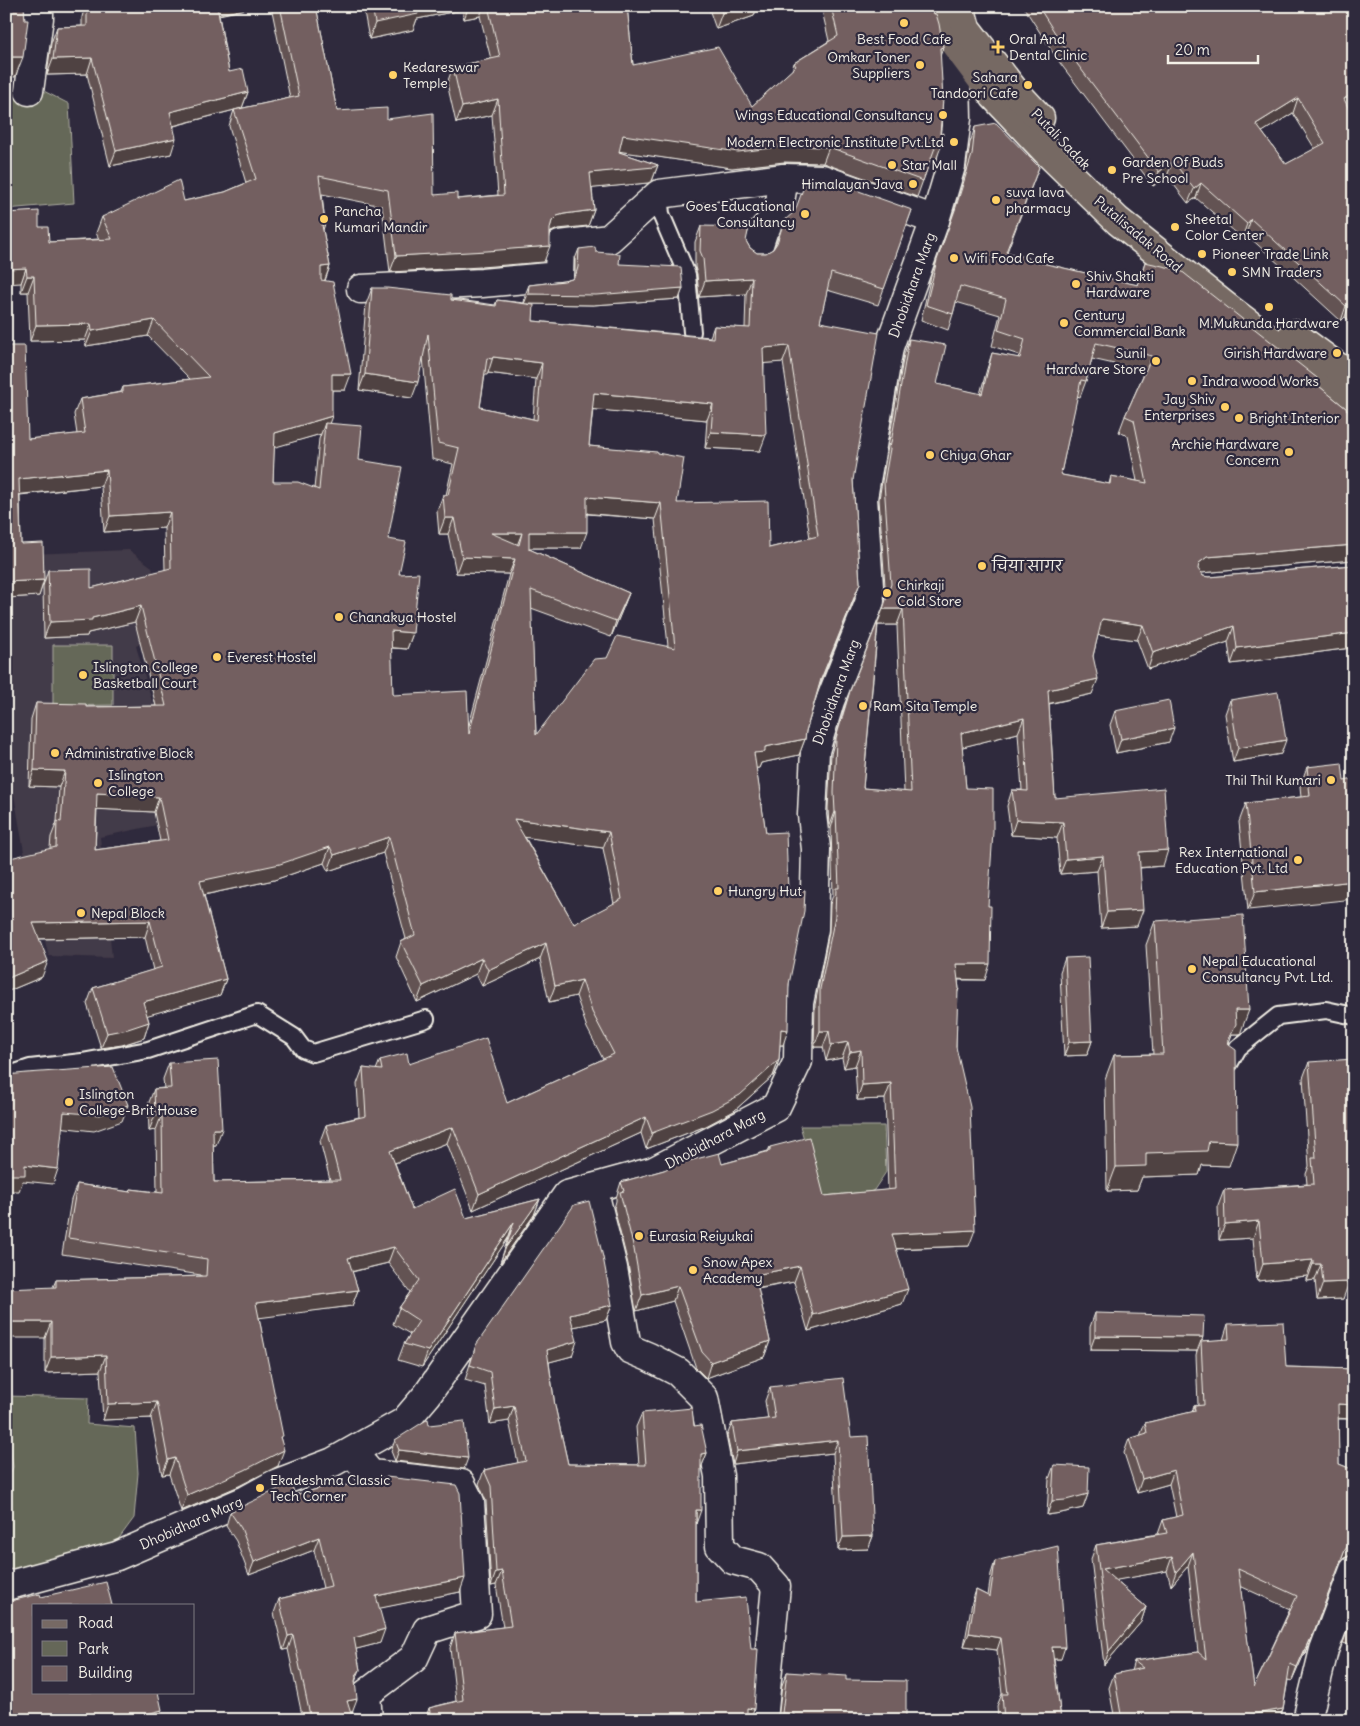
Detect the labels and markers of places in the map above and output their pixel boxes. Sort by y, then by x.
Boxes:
marker: Best Food Cafe [898,17,910,29]
place label: Best Food Cafe [857,30,951,48]
place label: Oral And Dental Clinic [1009,30,1087,64]
marker: Oral And Dental Clinic [991,40,1005,54]
place label: Omkar Toner Suppliers [827,48,910,82]
place label: Kedareswar Temple [403,58,479,92]
marker: Omkar Toner Suppliers [914,59,926,71]
place label: Sahara Tandoori Cafe [930,68,1018,102]
marker: Kedareswar Temple [387,69,399,81]
marker: Sahara Tandoori Cafe [1022,79,1034,91]
place label: Wings Educational Consultancy [735,106,933,124]
marker: Wings Educational Consultancy [937,109,949,121]
place label: Modern Electronic Institute Pvt.Ltd [726,133,944,151]
marker: Modern Electronic Institute Pvt.Ltd [948,136,960,148]
place label: Garden Of Buds Pre School [1122,153,1223,187]
place label: Star Mall [902,156,957,174]
marker: Star Mall [886,159,898,171]
marker: Garden Of Buds Pre School [1106,164,1118,176]
place label: Himalayan Java [801,175,903,193]
marker: Himalayan Java [907,178,919,190]
place label: suva lava pharmacy [1006,183,1071,217]
marker: suva lava pharmacy [990,194,1002,206]
place label: Goes Educational Consultancy [685,197,795,231]
place label: Pancha Kumari Mandir [334,202,428,236]
marker: Goes Educational Consultancy [799,208,811,220]
place label: Sheetal Color Center [1185,210,1264,244]
marker: Pancha Kumari Mandir [318,213,330,225]
marker: Sheetal Color Center [1169,221,1181,233]
place label: Pioneer Trade Link [1212,245,1329,263]
marker: Pioneer Trade Link [1196,248,1208,260]
place label: Wifi Food Cafe [964,249,1054,267]
marker: Wifi Food Cafe [948,252,960,264]
place label: SMN Traders [1242,263,1322,281]
marker: SMN Traders [1226,266,1238,278]
place label: Shiv Shakti Hardware [1086,267,1154,301]
marker: Shiv Shakti Hardware [1070,278,1082,290]
marker: M.Mukunda Hardware [1263,301,1275,313]
place label: Century Commercial Bank [1074,306,1186,340]
place label: M.Mukunda Hardware [1199,314,1339,332]
marker: Century Commercial Bank [1058,317,1070,329]
place label: Sunil Hardware Store [1046,344,1146,378]
place label: Girish Hardware [1223,344,1327,362]
marker: Girish Hardware [1331,347,1343,359]
marker: Sunil Hardware Store [1150,355,1162,367]
place label: Indra wood Works [1202,372,1319,390]
marker: Indra wood Works [1186,375,1198,387]
place label: Jay Shiv Enterprises [1144,390,1215,424]
marker: Jay Shiv Enterprises [1219,401,1231,413]
place label: Bright Interior [1249,409,1340,427]
marker: Bright Interior [1233,412,1245,424]
place label: Archie Hardware Concern [1172,435,1279,469]
place label: Chiya Ghar [940,446,1012,464]
marker: Archie Hardware Concern [1283,446,1295,458]
marker: Chiya Ghar [924,449,936,461]
place label: चिया सागर [991,555,1064,575]
marker: चिया सागर [976,560,988,572]
place label: Chirkaji Cold Store [897,576,962,610]
marker: Chirkaji Cold Store [881,587,893,599]
place label: Chanakya Hostel [349,608,456,626]
marker: Chanakya Hostel [333,611,345,623]
place label: Everest Hostel [227,648,316,666]
marker: Everest Hostel [211,651,223,663]
place label: Islington College Basketball Court [93,658,198,692]
marker: Islington College Basketball Court [77,669,89,681]
place label: Ram Sita Temple [873,697,977,715]
marker: Ram Sita Temple [857,700,869,712]
place label: Administrative Block [65,744,193,762]
marker: Administrative Block [49,747,61,759]
place label: Islington College [108,766,163,800]
place label: Thil Thil Kumari [1225,771,1321,789]
marker: Thil Thil Kumari [1325,774,1337,786]
marker: Islington College [92,777,104,789]
place label: Rex International Education Pvt. Ltd [1175,843,1288,877]
marker: Rex International Education Pvt. Ltd [1292,854,1304,866]
place label: Hungry Hut [728,882,802,900]
marker: Hungry Hut [712,885,724,897]
place label: Nepal Block [91,904,165,922]
marker: Nepal Block [75,907,87,919]
place label: Nepal Educational Consultancy Pvt. Ltd. [1202,952,1333,986]
marker: Nepal Educational Consultancy Pvt. Ltd. [1186,963,1198,975]
place label: Islington College-Brit House [79,1085,197,1119]
marker: Islington College-Brit House [63,1096,75,1108]
place label: Eurasia Reiyukai [649,1227,753,1245]
marker: Eurasia Reiyukai [633,1230,645,1242]
place label: Snow Apex Academy [703,1253,773,1287]
marker: Snow Apex Academy [687,1264,699,1276]
place label: Ekadeshma Classic Tech Corner [270,1471,390,1505]
marker: Ekadeshma Classic Tech Corner [254,1482,266,1494]

